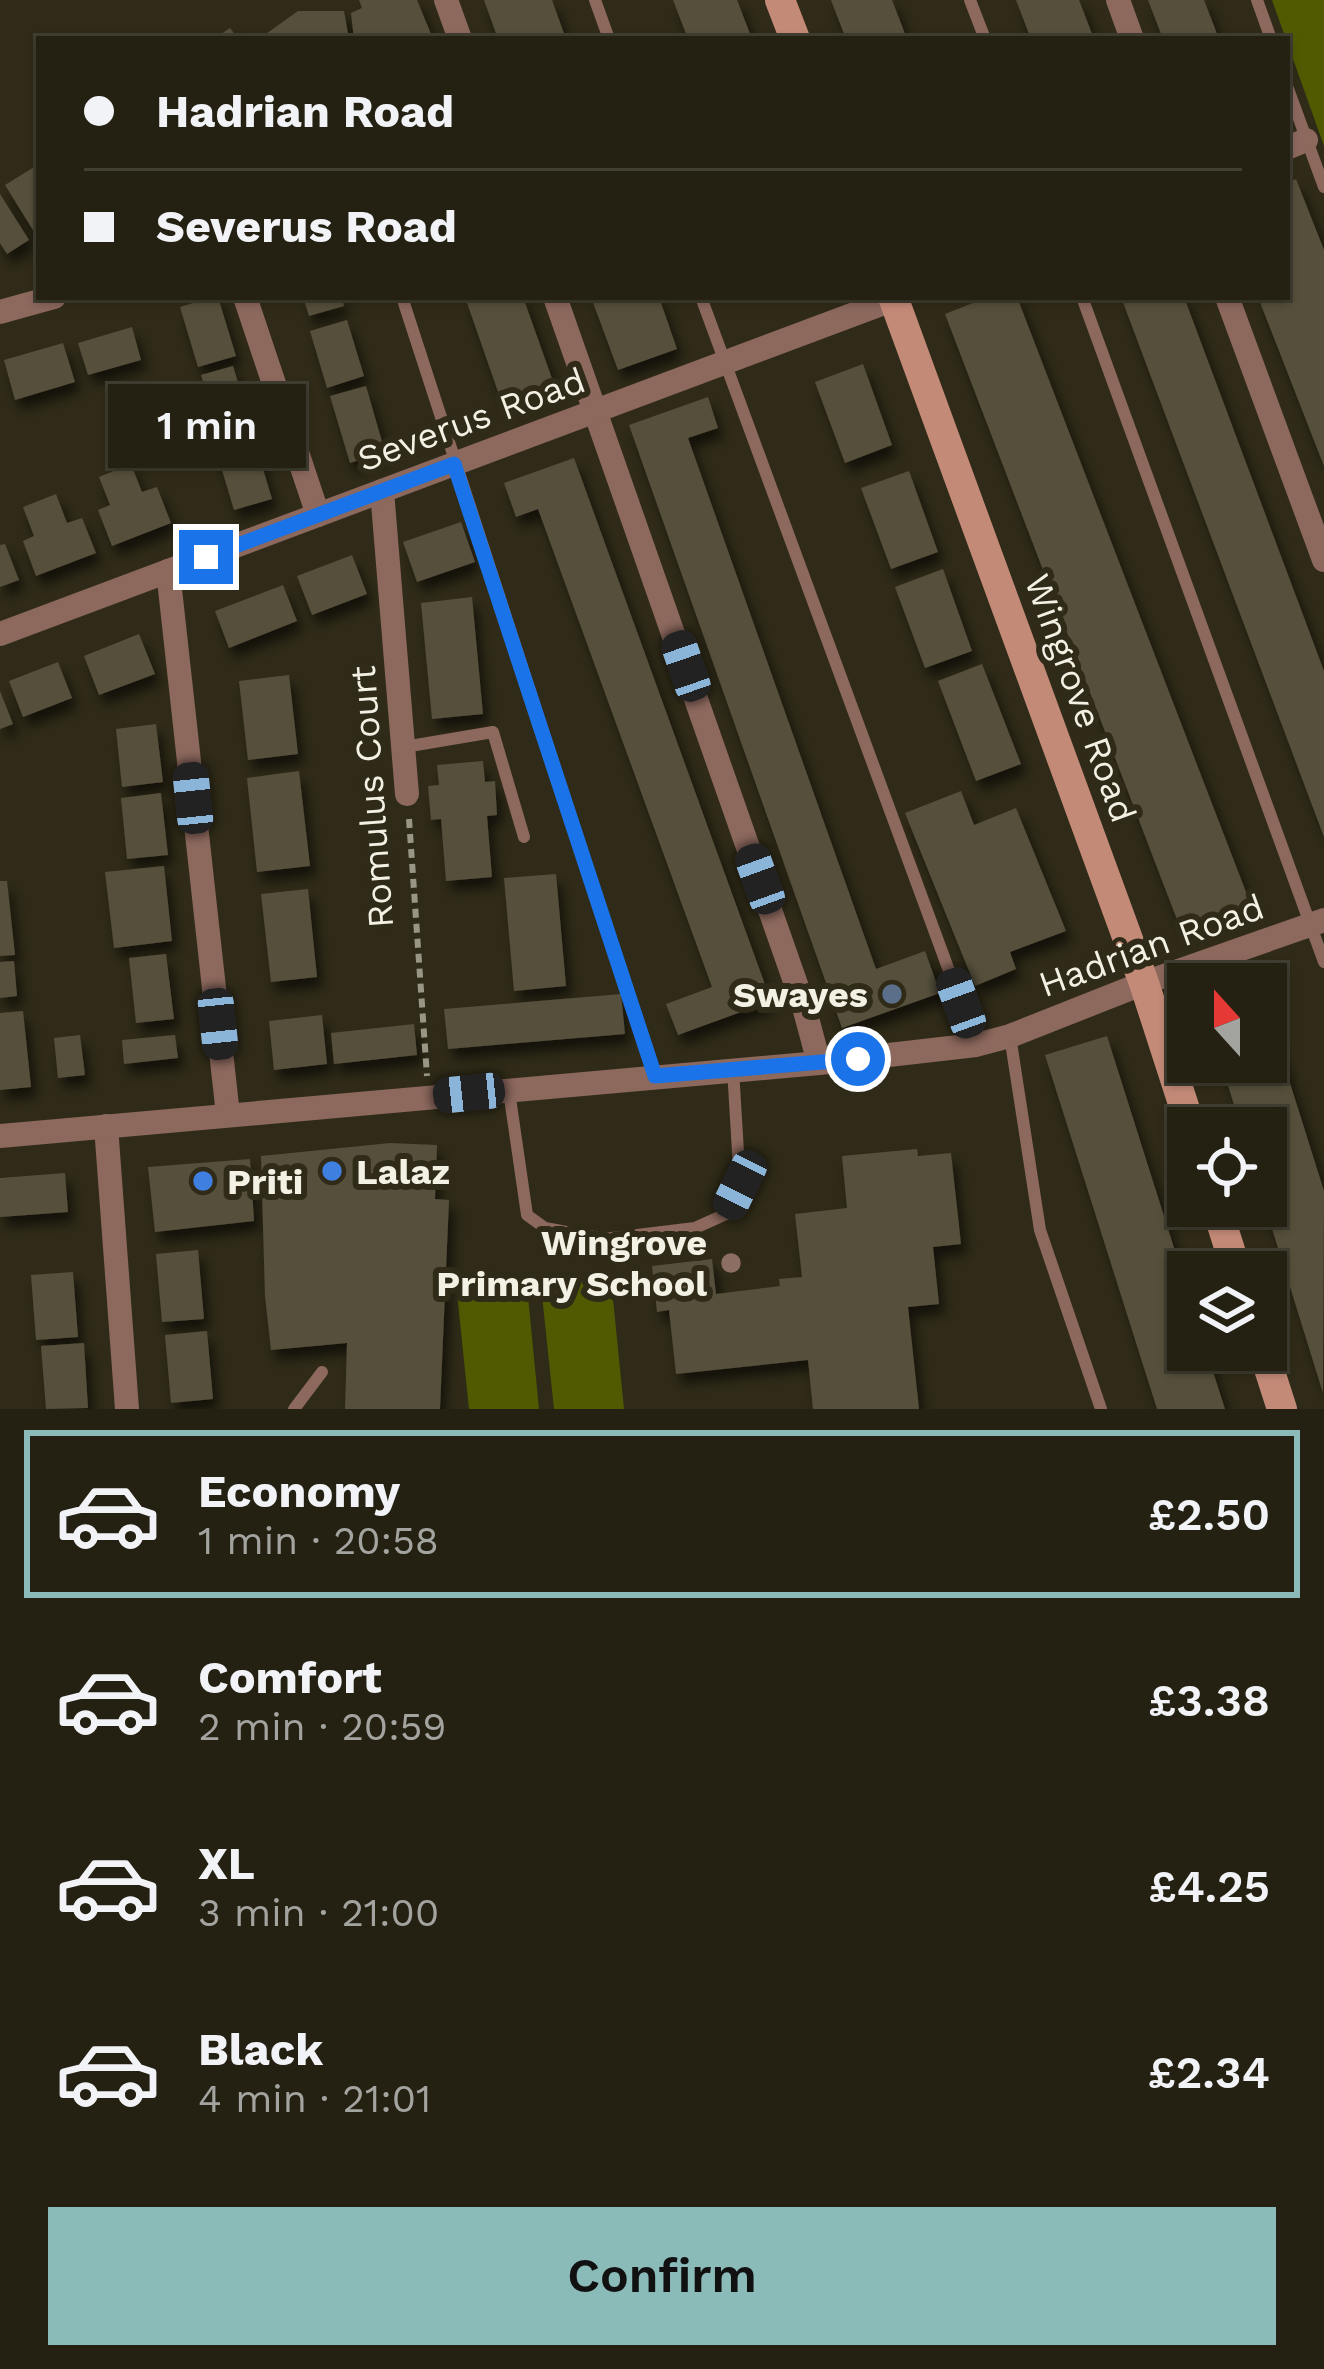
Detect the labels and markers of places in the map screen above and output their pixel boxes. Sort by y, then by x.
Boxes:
place label: Swayes [733,974,868,1016]
marker: Swayes [879,981,905,1007]
place label: Lalaz [356,1151,450,1193]
marker: Lalaz [319,1158,345,1184]
place label: Priti [227,1161,303,1203]
marker: Priti [190,1168,216,1194]
place label: Wingrove Primary School [436,1222,707,1305]
marker: Wingrove Primary School [718,1250,744,1276]

